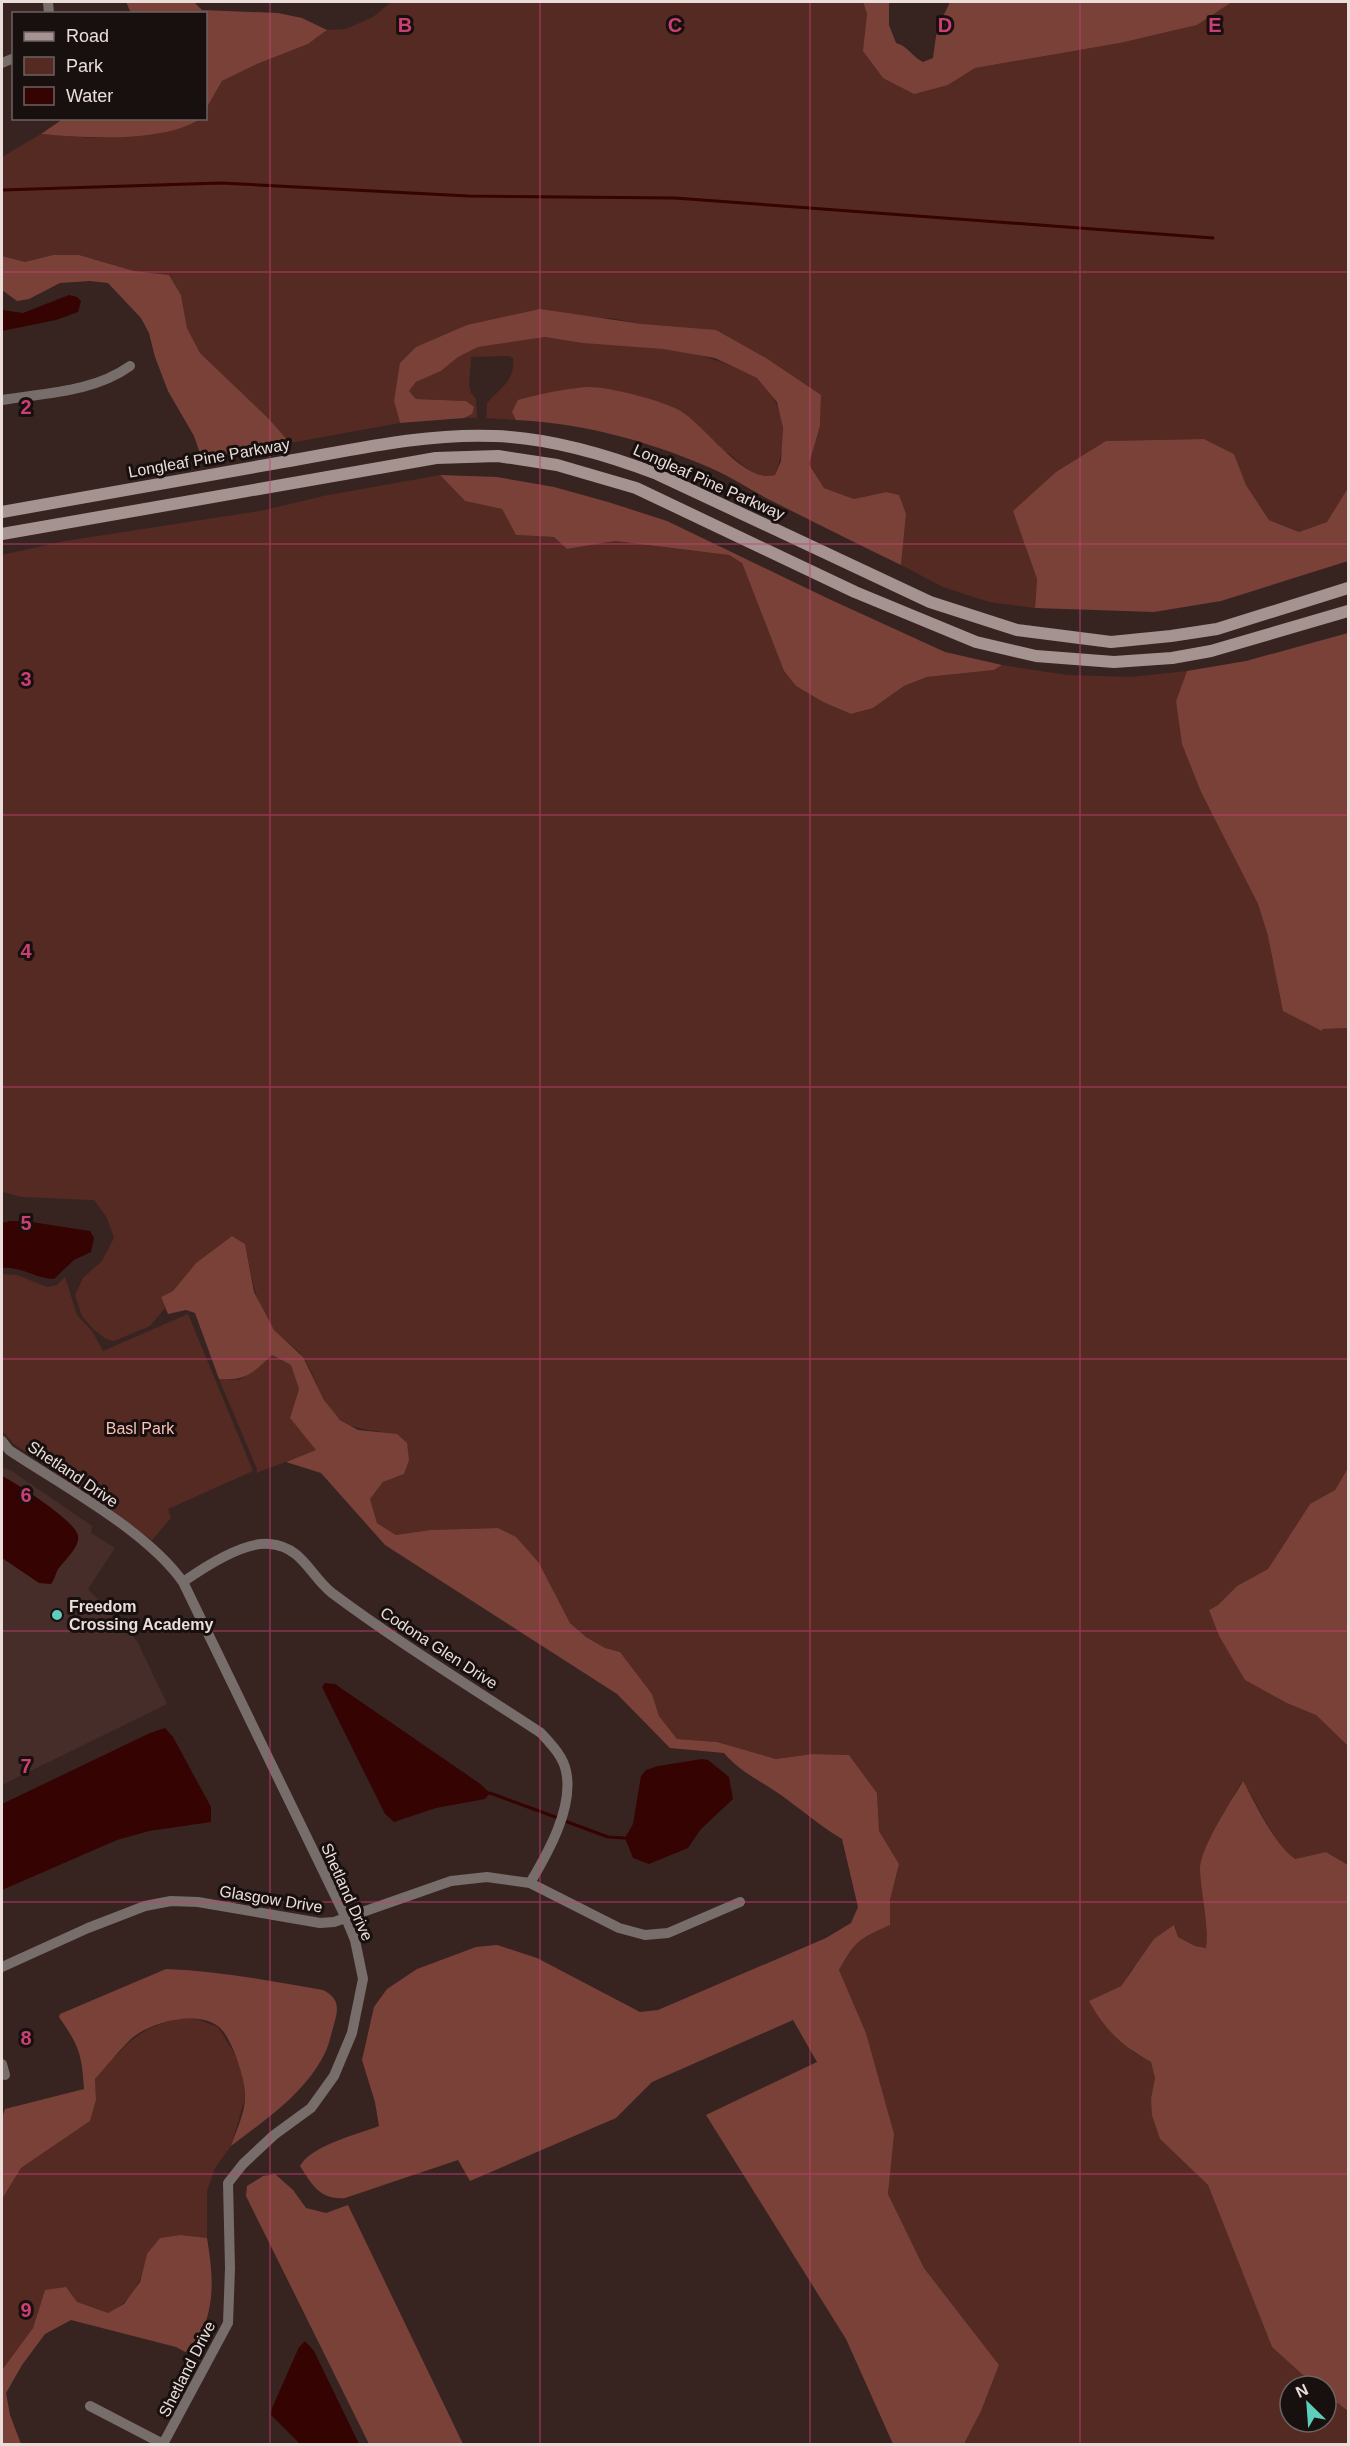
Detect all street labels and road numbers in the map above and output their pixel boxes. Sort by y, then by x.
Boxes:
street label: Longleaf Pine Parkway [127,435,291,481]
street label: Longleaf Pine Parkway [631,441,787,523]
street label: Shetland Drive [25,1438,121,1510]
street label: Codona Glen Drive [377,1604,501,1692]
street label: Shetland Drive [318,1841,376,1943]
street label: Glasgow Drive [218,1882,324,1916]
street label: Shetland Drive [156,2318,218,2420]

